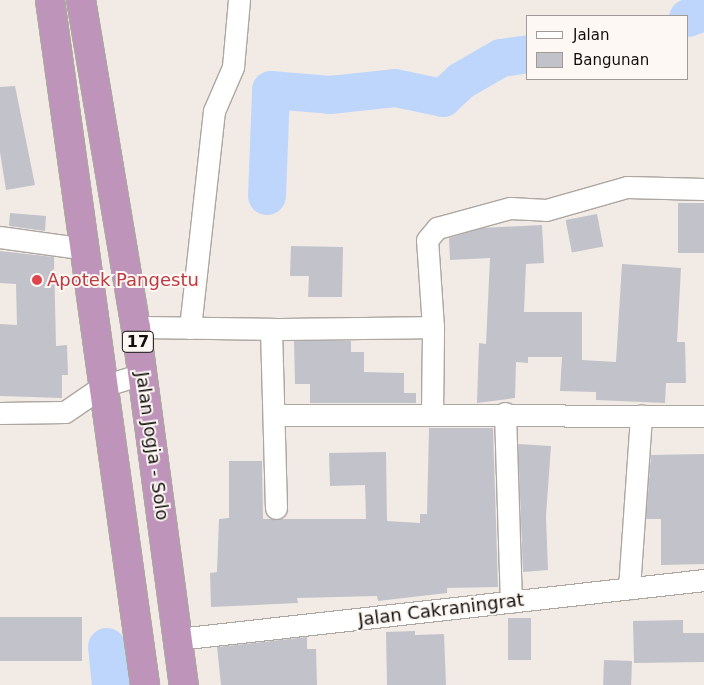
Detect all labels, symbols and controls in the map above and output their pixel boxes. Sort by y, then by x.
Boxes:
legend [526,15,689,80]
text: Jalan [573,26,609,44]
text: Bangunan [573,51,649,69]
place label: Apotek Pangestu [47,269,199,291]
marker: Apotek Pangestu [31,274,43,286]
road number: 17 [122,328,154,356]
street label: Jalan Jogja - Solo [131,370,173,522]
street label: Jalan Cakraningrat [357,589,525,631]

